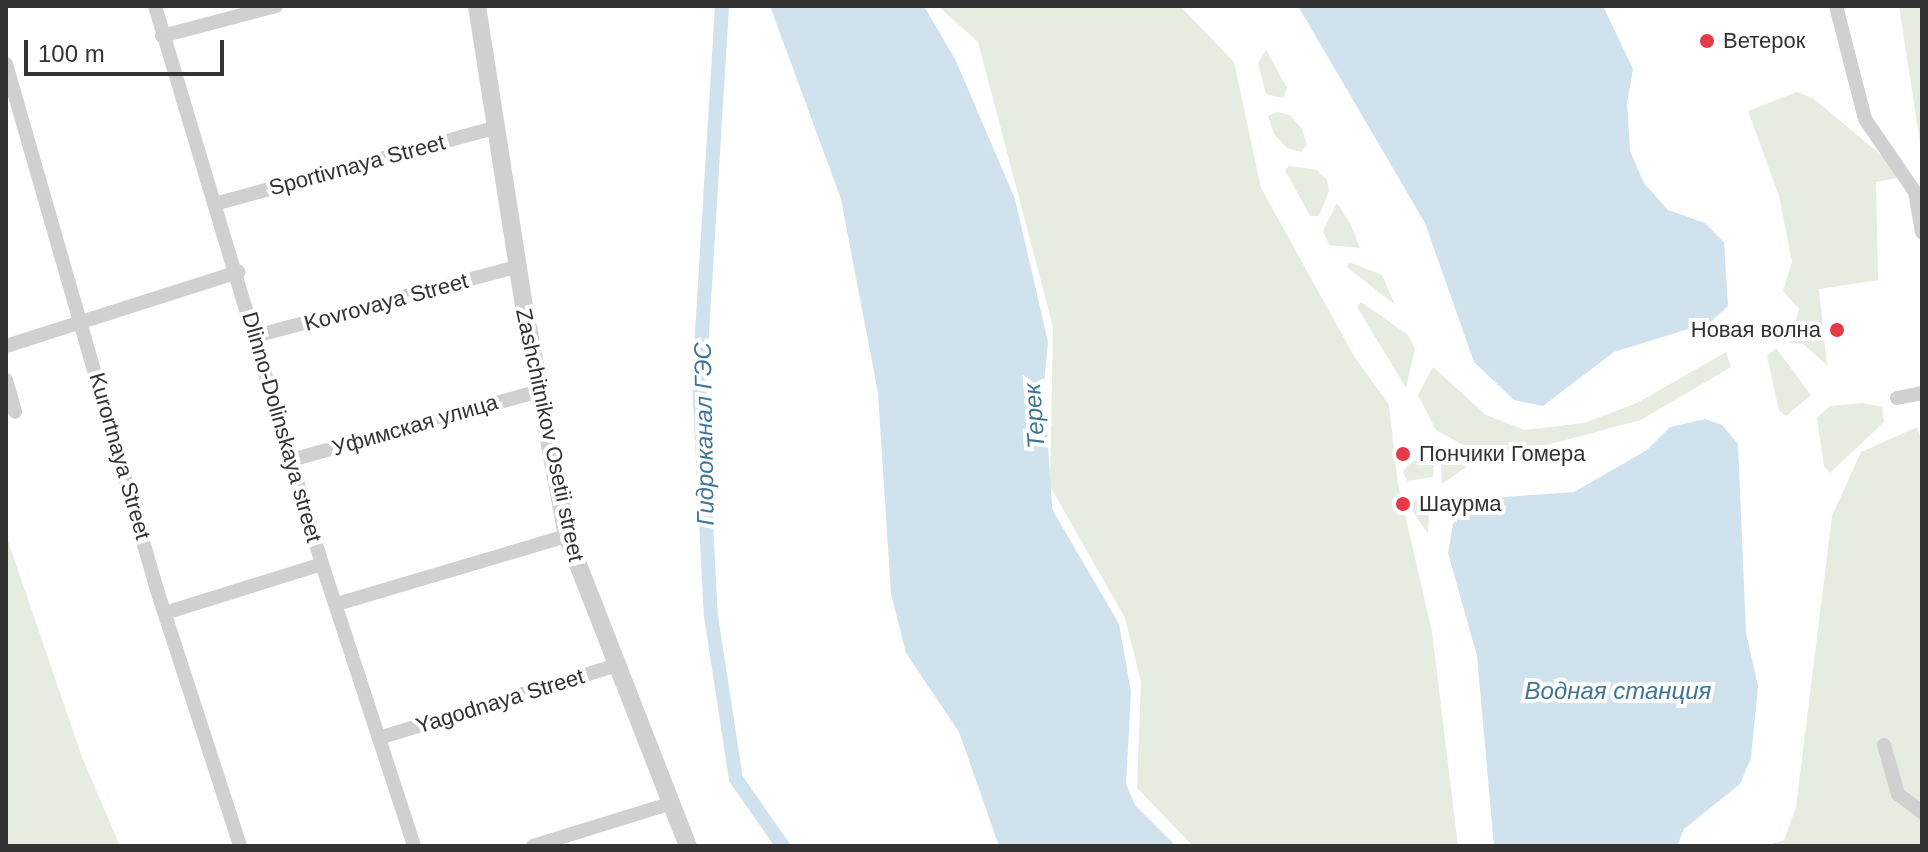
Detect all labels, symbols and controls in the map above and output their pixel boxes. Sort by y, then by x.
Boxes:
scale bar [28,24,228,74]
place label: Ветерок [1723,28,1805,54]
marker: Ветерок [1698,32,1716,50]
text: 100 m [38,40,105,67]
street label: Sportivnaya Street [266,129,448,201]
street label: Kovrovaya Street [301,267,471,337]
street label: Zashchitnikov Osetii street [510,306,590,564]
street label: Dlinno-Dolinskaya street [236,309,328,545]
place label: Новая волна [1691,317,1821,343]
marker: Новая волна [1828,321,1846,339]
water label: Гидроканал ГЭС [688,342,720,526]
street label: Kurortnaya Street [84,369,156,543]
water label: Терек [1017,382,1051,450]
street label: Уфимская улица [329,389,501,461]
place label: Пончики Гомера [1419,441,1585,467]
marker: Пончики Гомера [1394,445,1412,463]
place label: Шаурма [1419,491,1502,517]
marker: Шаурма [1394,495,1412,513]
street label: Yagodnaya Street [413,663,587,739]
water label: Водная станция [1525,677,1711,705]

